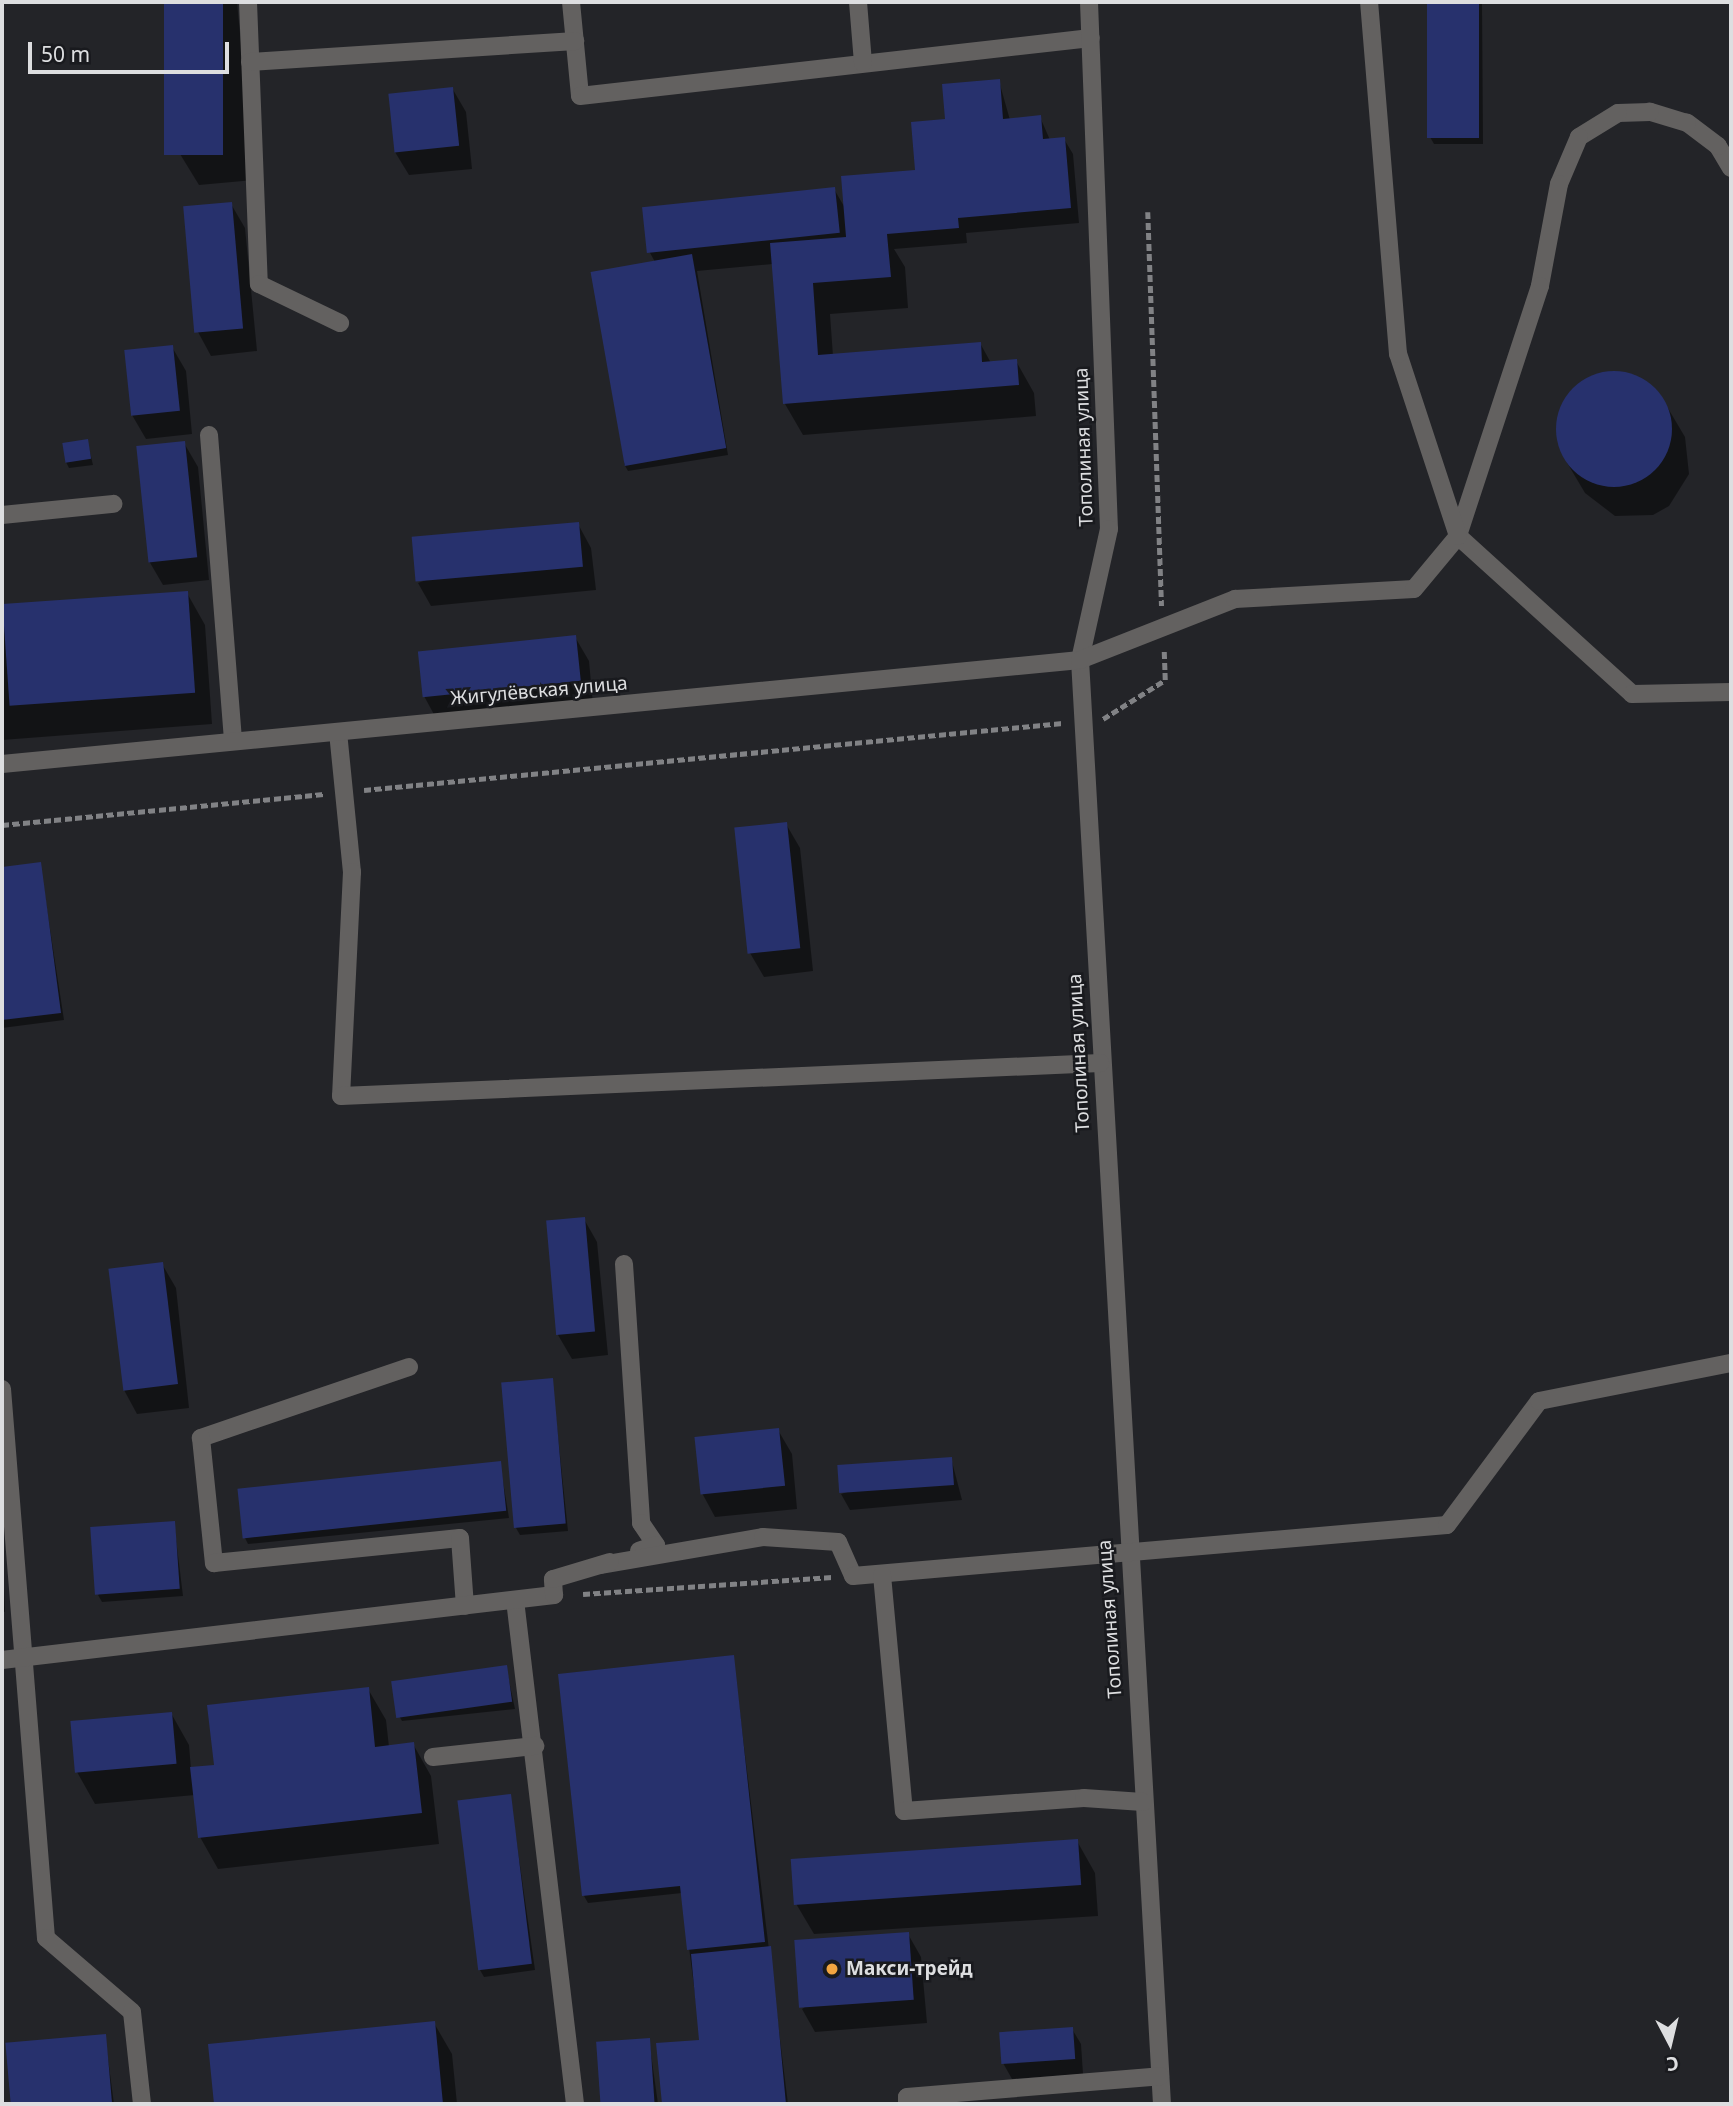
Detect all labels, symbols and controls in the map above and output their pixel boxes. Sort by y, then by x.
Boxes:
scale bar [32,28,233,72]
text: 50 m [41,40,90,68]
street label: Тополиная улица [1070,367,1098,527]
street label: Жигулёвская улица [449,672,629,710]
street label: Тополиная улица [1063,973,1095,1133]
street label: Тополиная улица [1093,1539,1127,1699]
place label: Макси-трейд [846,1958,973,1980]
marker: Макси-трейд [824,1961,840,1977]
north arrow [1635,2008,1705,2078]
text: С [1665,2050,1680,2077]

